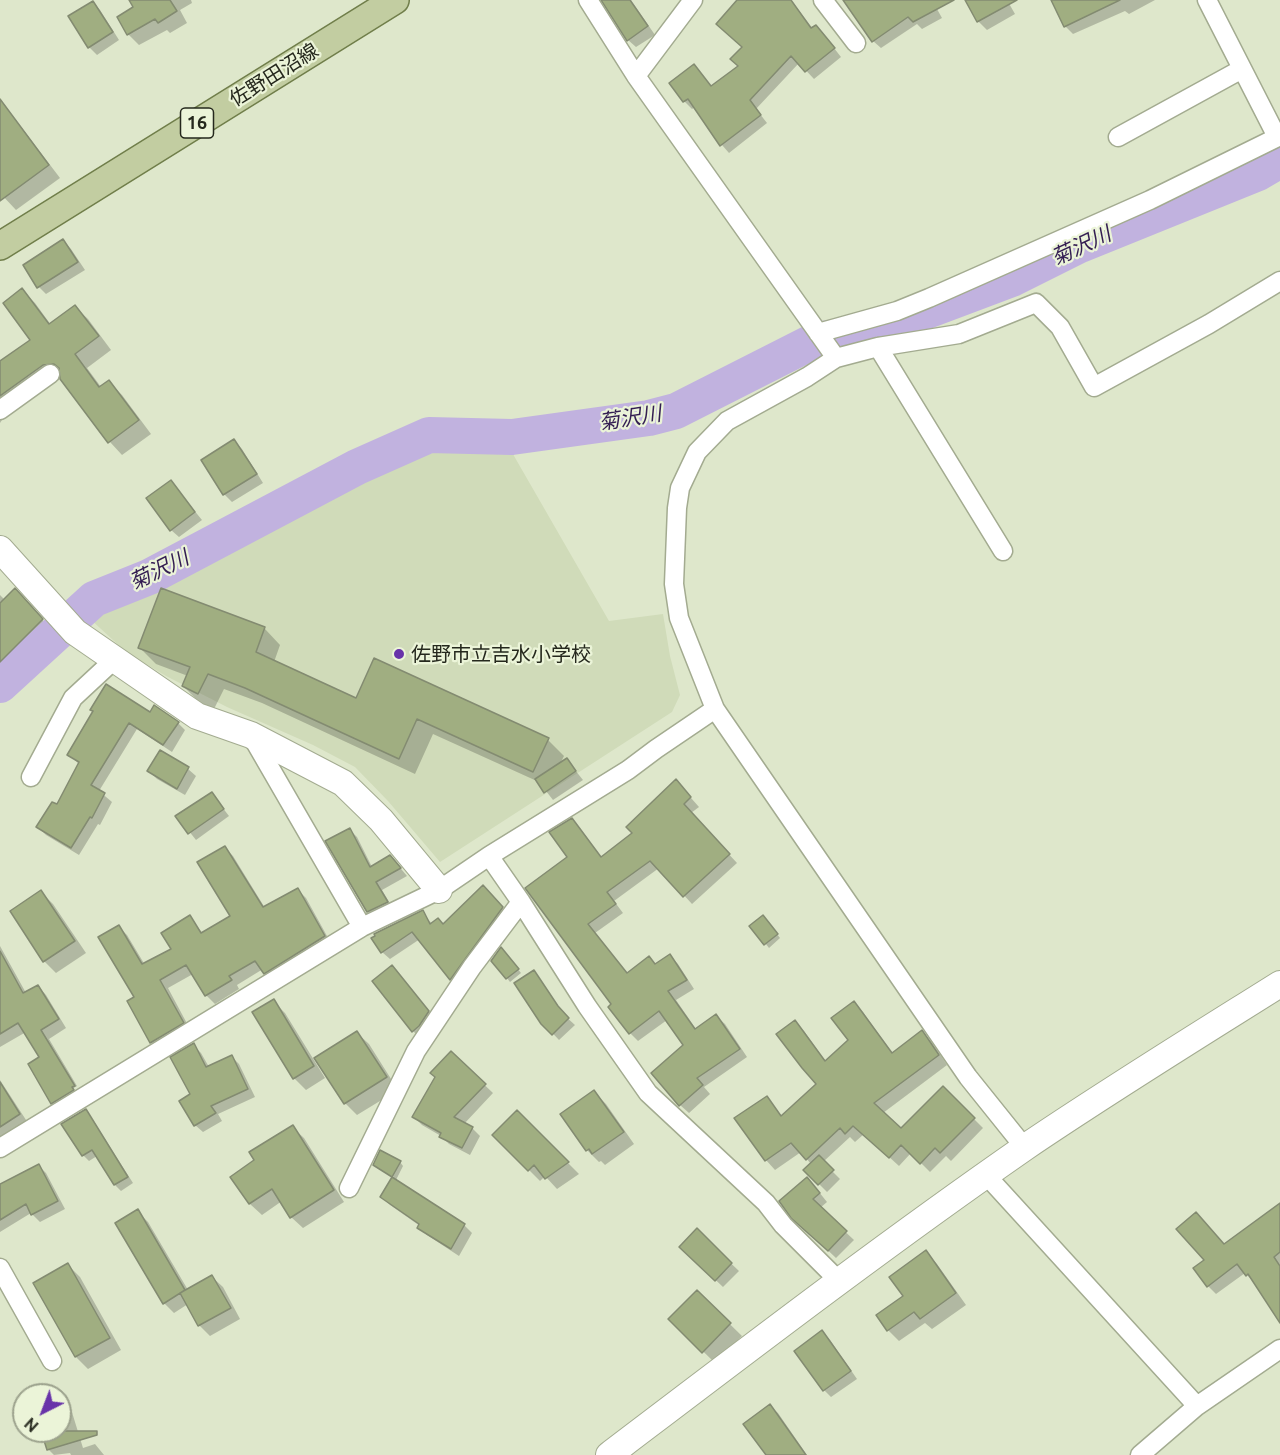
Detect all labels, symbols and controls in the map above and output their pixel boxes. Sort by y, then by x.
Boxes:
street label: 佐野田沼線 [225,38,323,112]
road number: 16 [180,108,214,138]
water label: 菊沢川 [1047,221,1115,271]
water label: 菊沢川 [597,401,663,435]
water label: 菊沢川 [125,545,193,595]
place label: 佐野市立吉水小学校 [411,642,591,666]
marker: 佐野市立吉水小学校 [392,647,406,661]
north arrow [12,1383,72,1443]
text: N [21,1414,42,1436]

